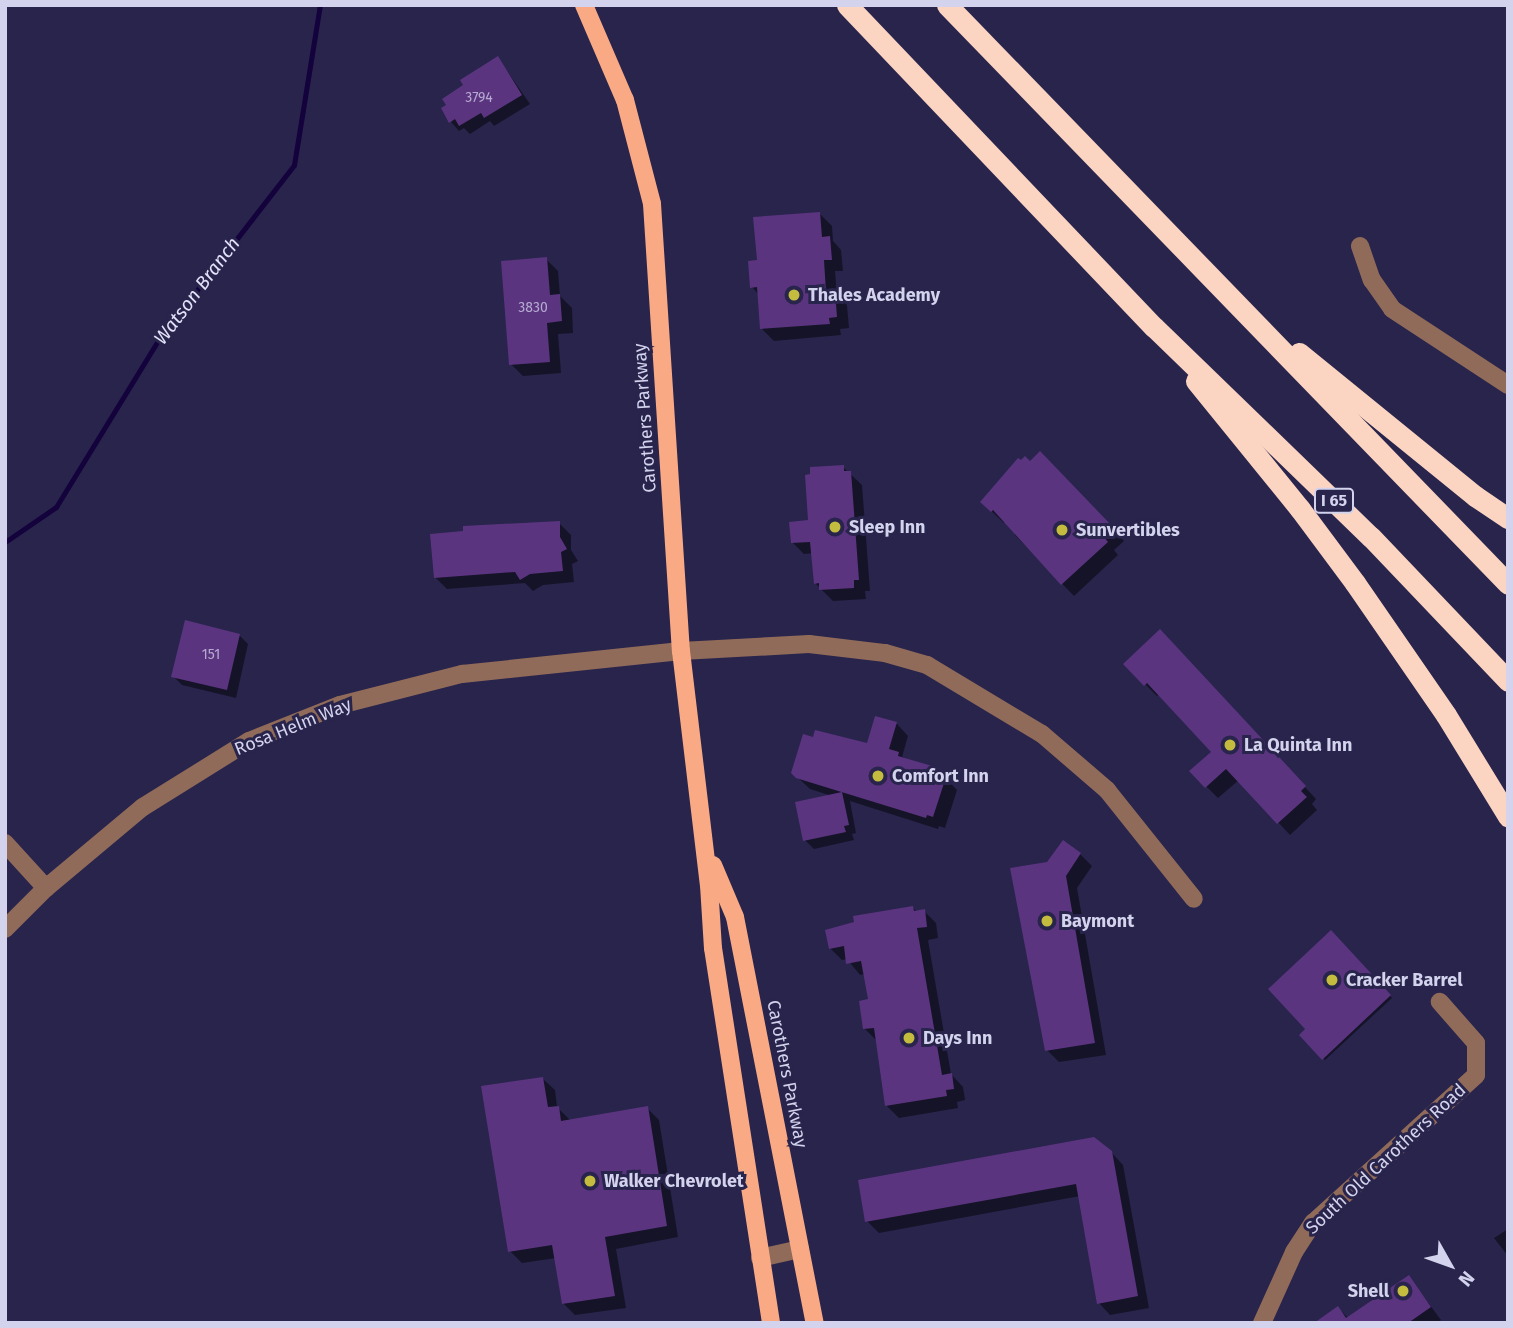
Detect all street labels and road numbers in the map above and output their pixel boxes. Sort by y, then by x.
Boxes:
street label: Carothers Parkway [629,343,661,493]
road number: I 65 [1313,488,1355,514]
street label: Rosa Helm Way [231,694,355,760]
street label: Carothers Parkway [762,998,812,1150]
street label: South Old Carothers Road [1302,1079,1470,1239]

